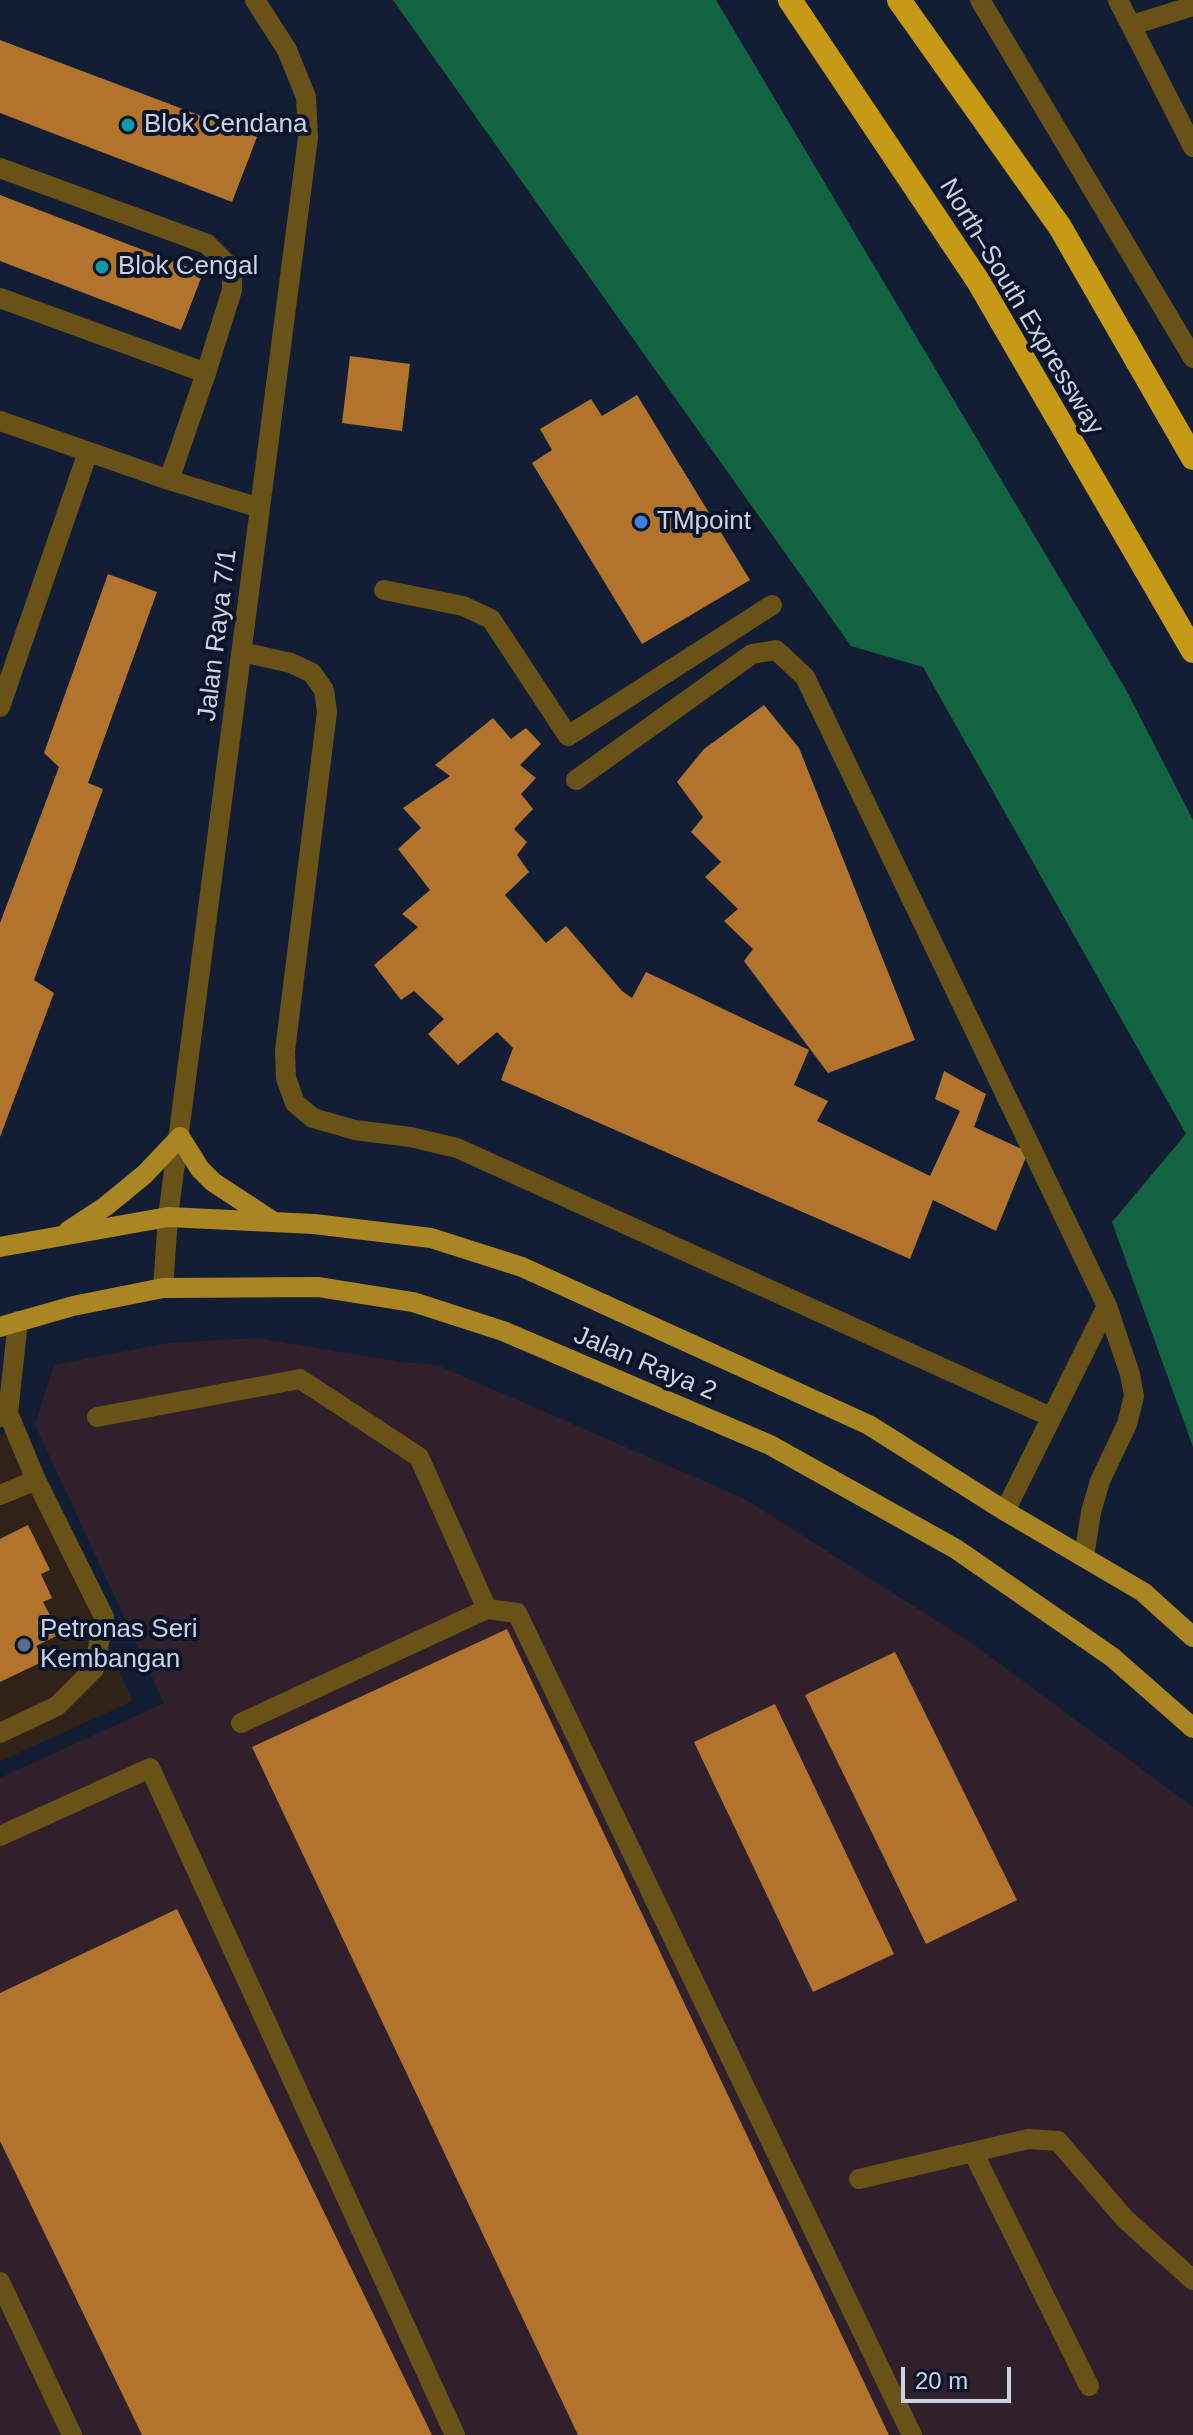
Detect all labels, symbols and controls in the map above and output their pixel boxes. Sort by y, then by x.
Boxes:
place label: Blok Cendana [144,109,307,141]
marker: Blok Cendana [119,116,137,134]
street label: North–South Expressway [932,173,1110,441]
place label: Blok Cengal [118,251,258,283]
marker: Blok Cengal [93,258,111,276]
place label: TMpoint [657,506,751,538]
marker: TMpoint [632,513,650,531]
street label: Jalan Raya 7/1 [192,547,244,723]
street label: Jalan Raya 2 [569,1320,721,1408]
place label: Petronas Seri Kembangan [40,1614,198,1676]
marker: Petronas Seri Kembangan [15,1636,33,1654]
scale bar [905,2351,1015,2401]
text: 20 m [915,2367,968,2394]

